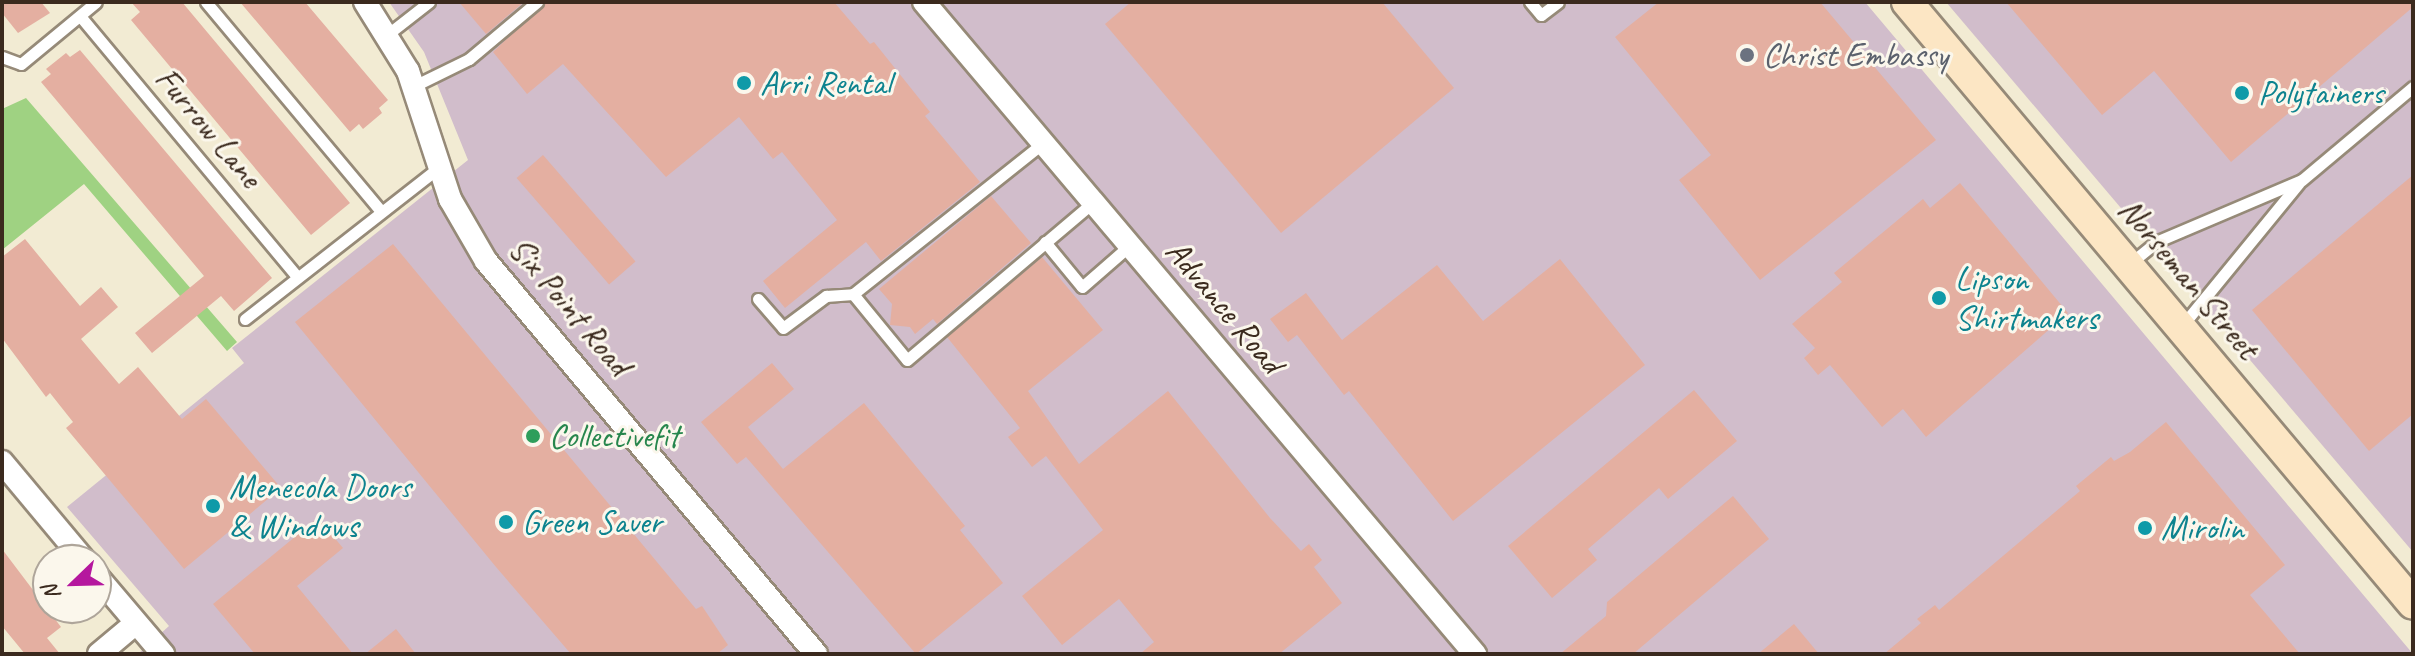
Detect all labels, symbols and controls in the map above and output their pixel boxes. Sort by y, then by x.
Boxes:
place label: Christ Embassy [1763,35,1946,75]
marker: Christ Embassy [1738,46,1756,64]
street label: Furrow Lane [147,58,271,196]
place label: Arri Rental [760,63,891,103]
place label: Polytainers [2258,73,2384,113]
marker: Arri Rental [735,74,753,92]
marker: Polytainers [2233,84,2251,102]
street label: Norseman Street [2110,189,2268,367]
street label: Six Point Road [500,228,640,384]
street label: Advance Road [1158,232,1292,380]
place label: Lipson Shirtmakers [1955,258,2098,338]
marker: Lipson Shirtmakers [1930,289,1948,307]
place label: Collectivefit [549,416,679,456]
marker: Collectivefit [524,427,542,445]
place label: Menecola Doors & Windows [229,466,411,546]
marker: Menecola Doors & Windows [204,497,222,515]
place label: Green Saver [522,502,661,542]
place label: Mirolin [2161,508,2244,548]
marker: Green Saver [497,513,515,531]
marker: Mirolin [2136,519,2154,537]
north arrow [32,544,112,624]
text: N [36,581,67,604]

